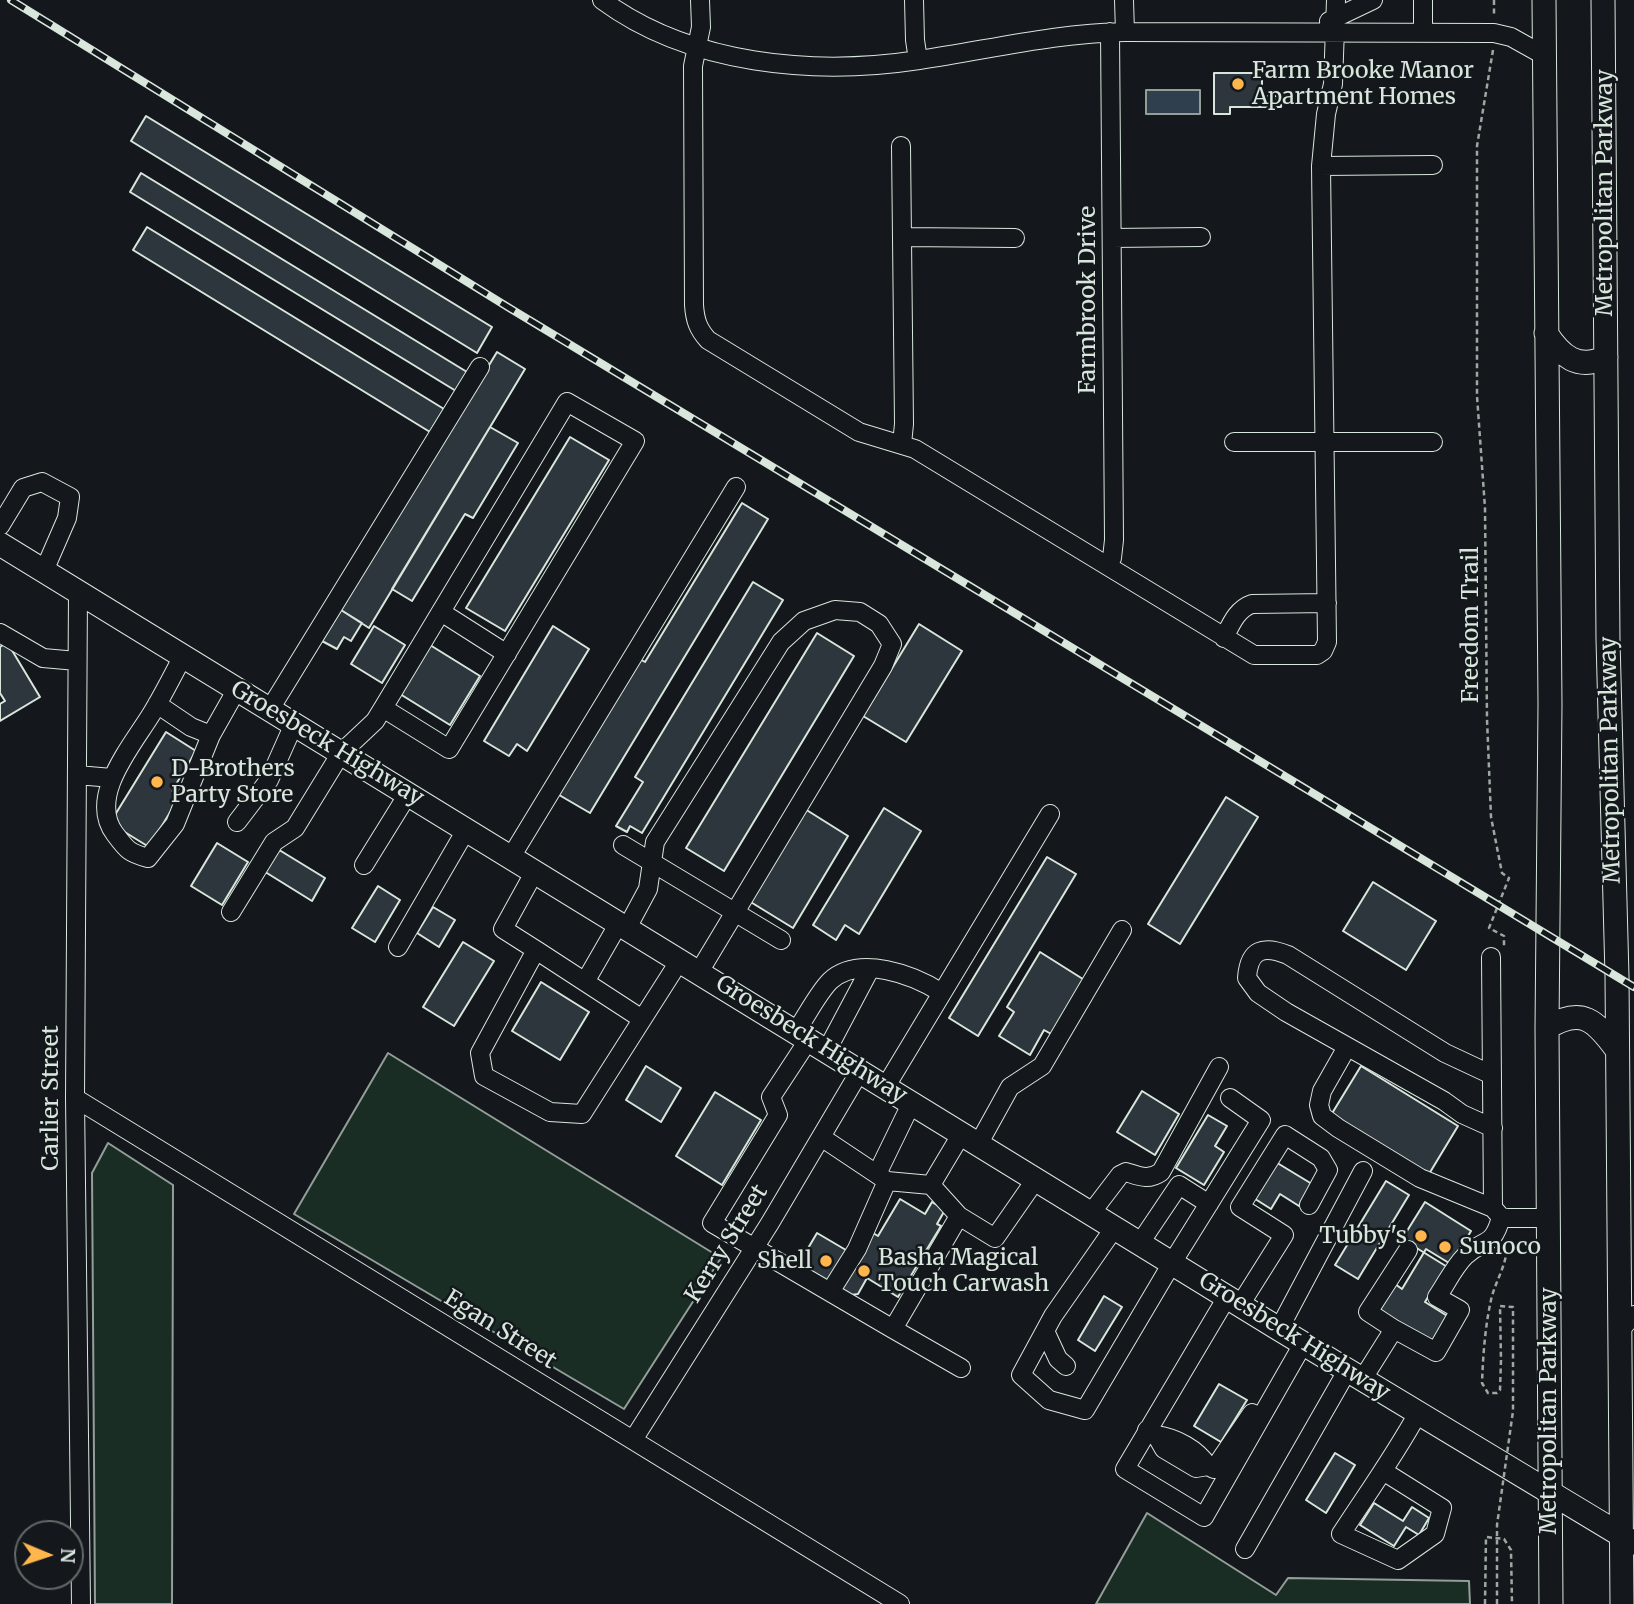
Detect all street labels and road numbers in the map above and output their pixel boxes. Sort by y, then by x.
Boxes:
street label: Metropolitan Parkway [1591,69,1619,317]
street label: Farmbrook Drive [1074,206,1102,394]
street label: Freedom Trail [1457,547,1485,703]
street label: Metropolitan Parkway [1595,636,1627,884]
street label: Groesbeck Highway [226,675,428,813]
street label: Groesbeck Highway [710,970,912,1110]
street label: Carlier Street [37,1025,65,1171]
street label: Kerry Street [680,1180,774,1308]
street label: Groesbeck Highway [1193,1267,1395,1407]
street label: Egan Street [439,1285,561,1375]
street label: Metropolitan Parkway [1535,1287,1563,1535]

